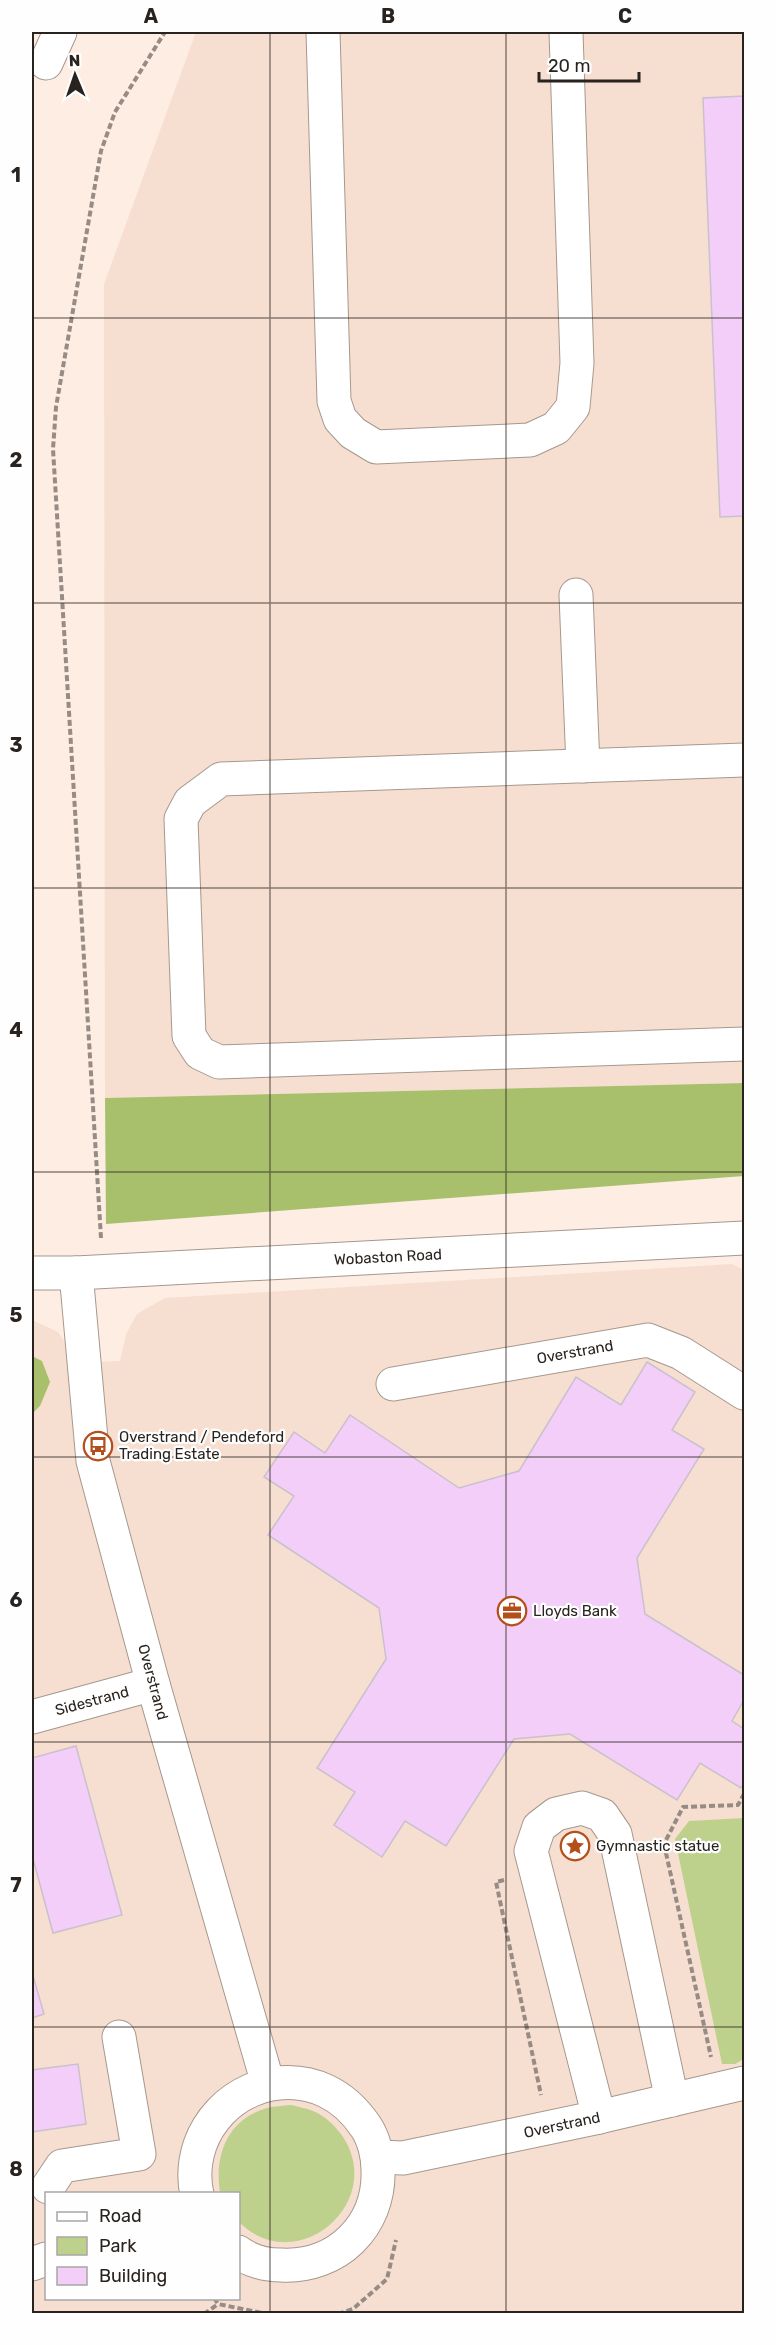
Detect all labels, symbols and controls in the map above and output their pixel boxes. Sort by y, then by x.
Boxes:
text: A [144,4,159,28]
text: B [381,4,395,28]
text: C [618,4,632,28]
north arrow [45,45,105,105]
scale bar [539,45,640,83]
text: N [68,51,81,70]
text: 20 m [548,55,590,77]
text: 1 [11,163,21,187]
text: 2 [10,448,23,472]
text: 3 [9,733,23,757]
text: 4 [9,1018,23,1042]
street label: Wobaston Road [334,1245,442,1269]
text: 5 [10,1303,23,1327]
street label: Overstrand [535,1336,615,1368]
place label: Overstrand / Pendeford Trading Estate [119,1428,284,1463]
bus stop icon: Overstrand / Pendeford Trading Estate [82,1430,114,1462]
text: 6 [9,1588,23,1612]
office icon: Lloyds Bank [496,1595,528,1627]
place label: Lloyds Bank [533,1602,617,1620]
street label: Overstrand [134,1642,172,1722]
street label: Sidestrand [53,1683,131,1719]
place icon: Gymnastic statue [559,1830,591,1862]
place label: Gymnastic statue [596,1837,719,1855]
text: 7 [10,1873,22,1897]
street label: Overstrand [522,2108,602,2142]
text: 8 [9,2157,23,2181]
legend [45,2192,240,2300]
text: Road [99,2205,142,2227]
text: Park [99,2235,137,2257]
text: Building [99,2265,167,2287]

